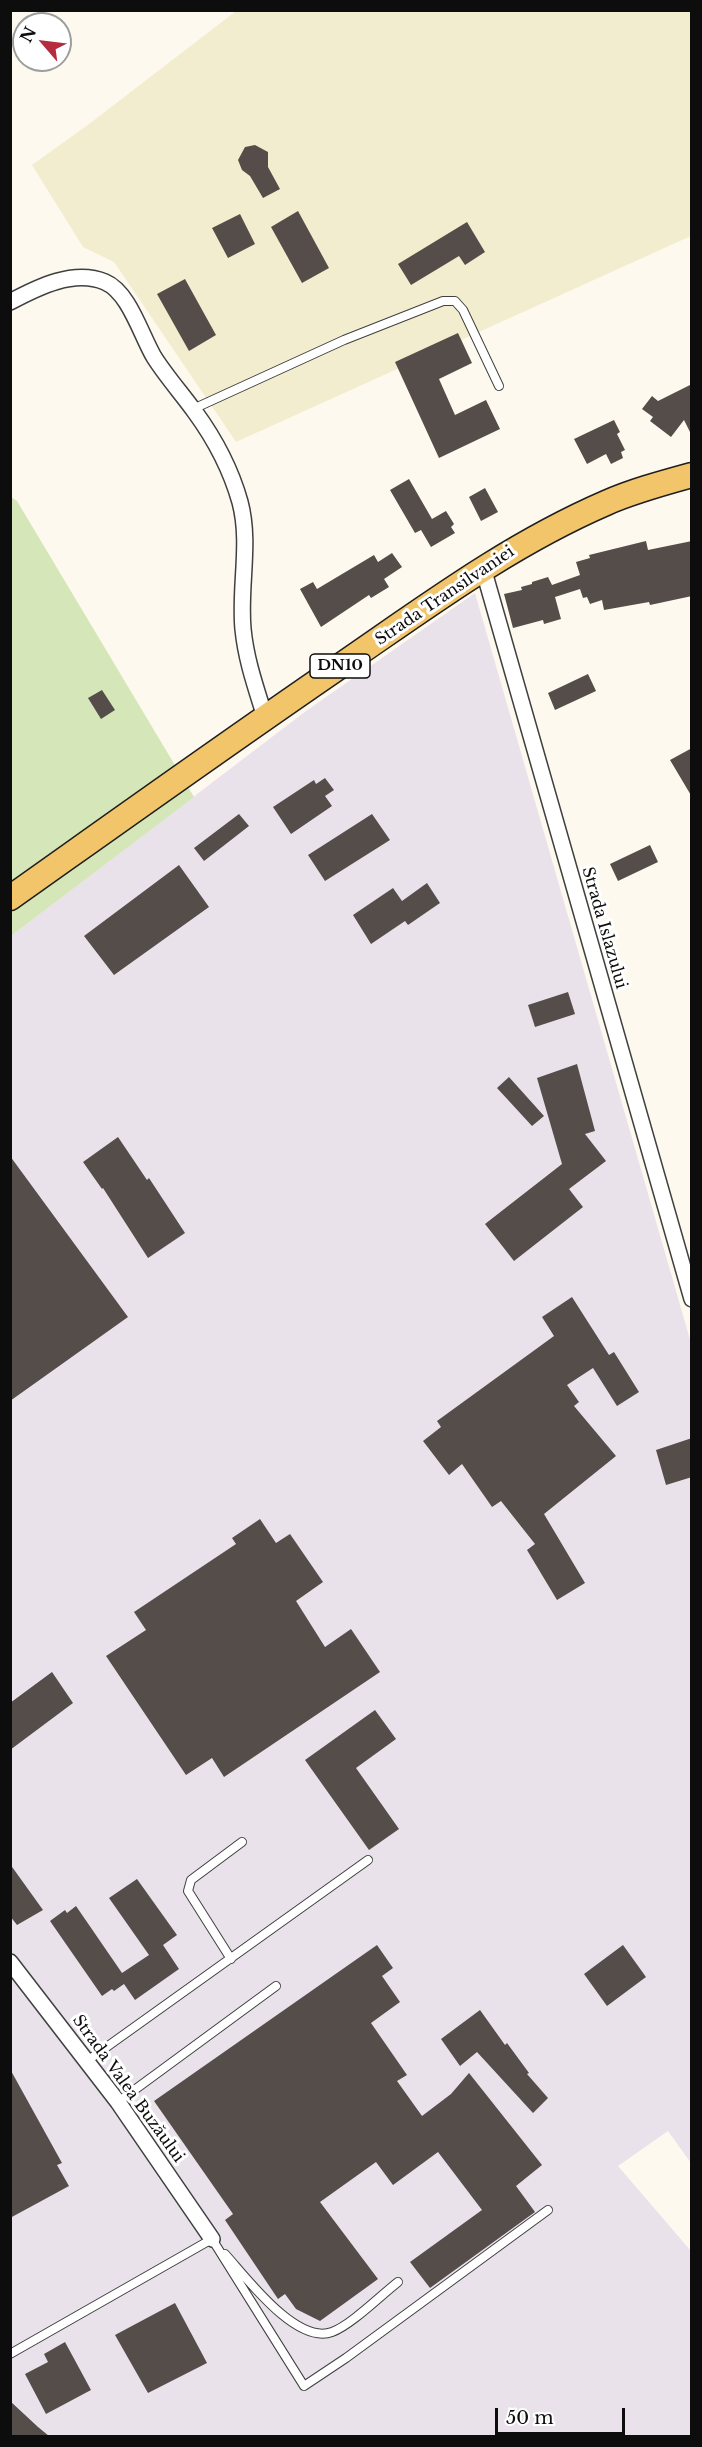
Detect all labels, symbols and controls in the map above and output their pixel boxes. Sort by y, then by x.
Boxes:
north arrow [12,12,72,72]
text: N [16,23,40,46]
street label: Strada Transilvaniei [372,542,518,650]
road number: DN10 [310,654,370,678]
street label: Strada Islazului [577,865,631,991]
street label: Strada Valea Buzăului [68,2012,188,2166]
scale bar [498,2396,628,2434]
text: 50 m [506,2407,554,2429]

